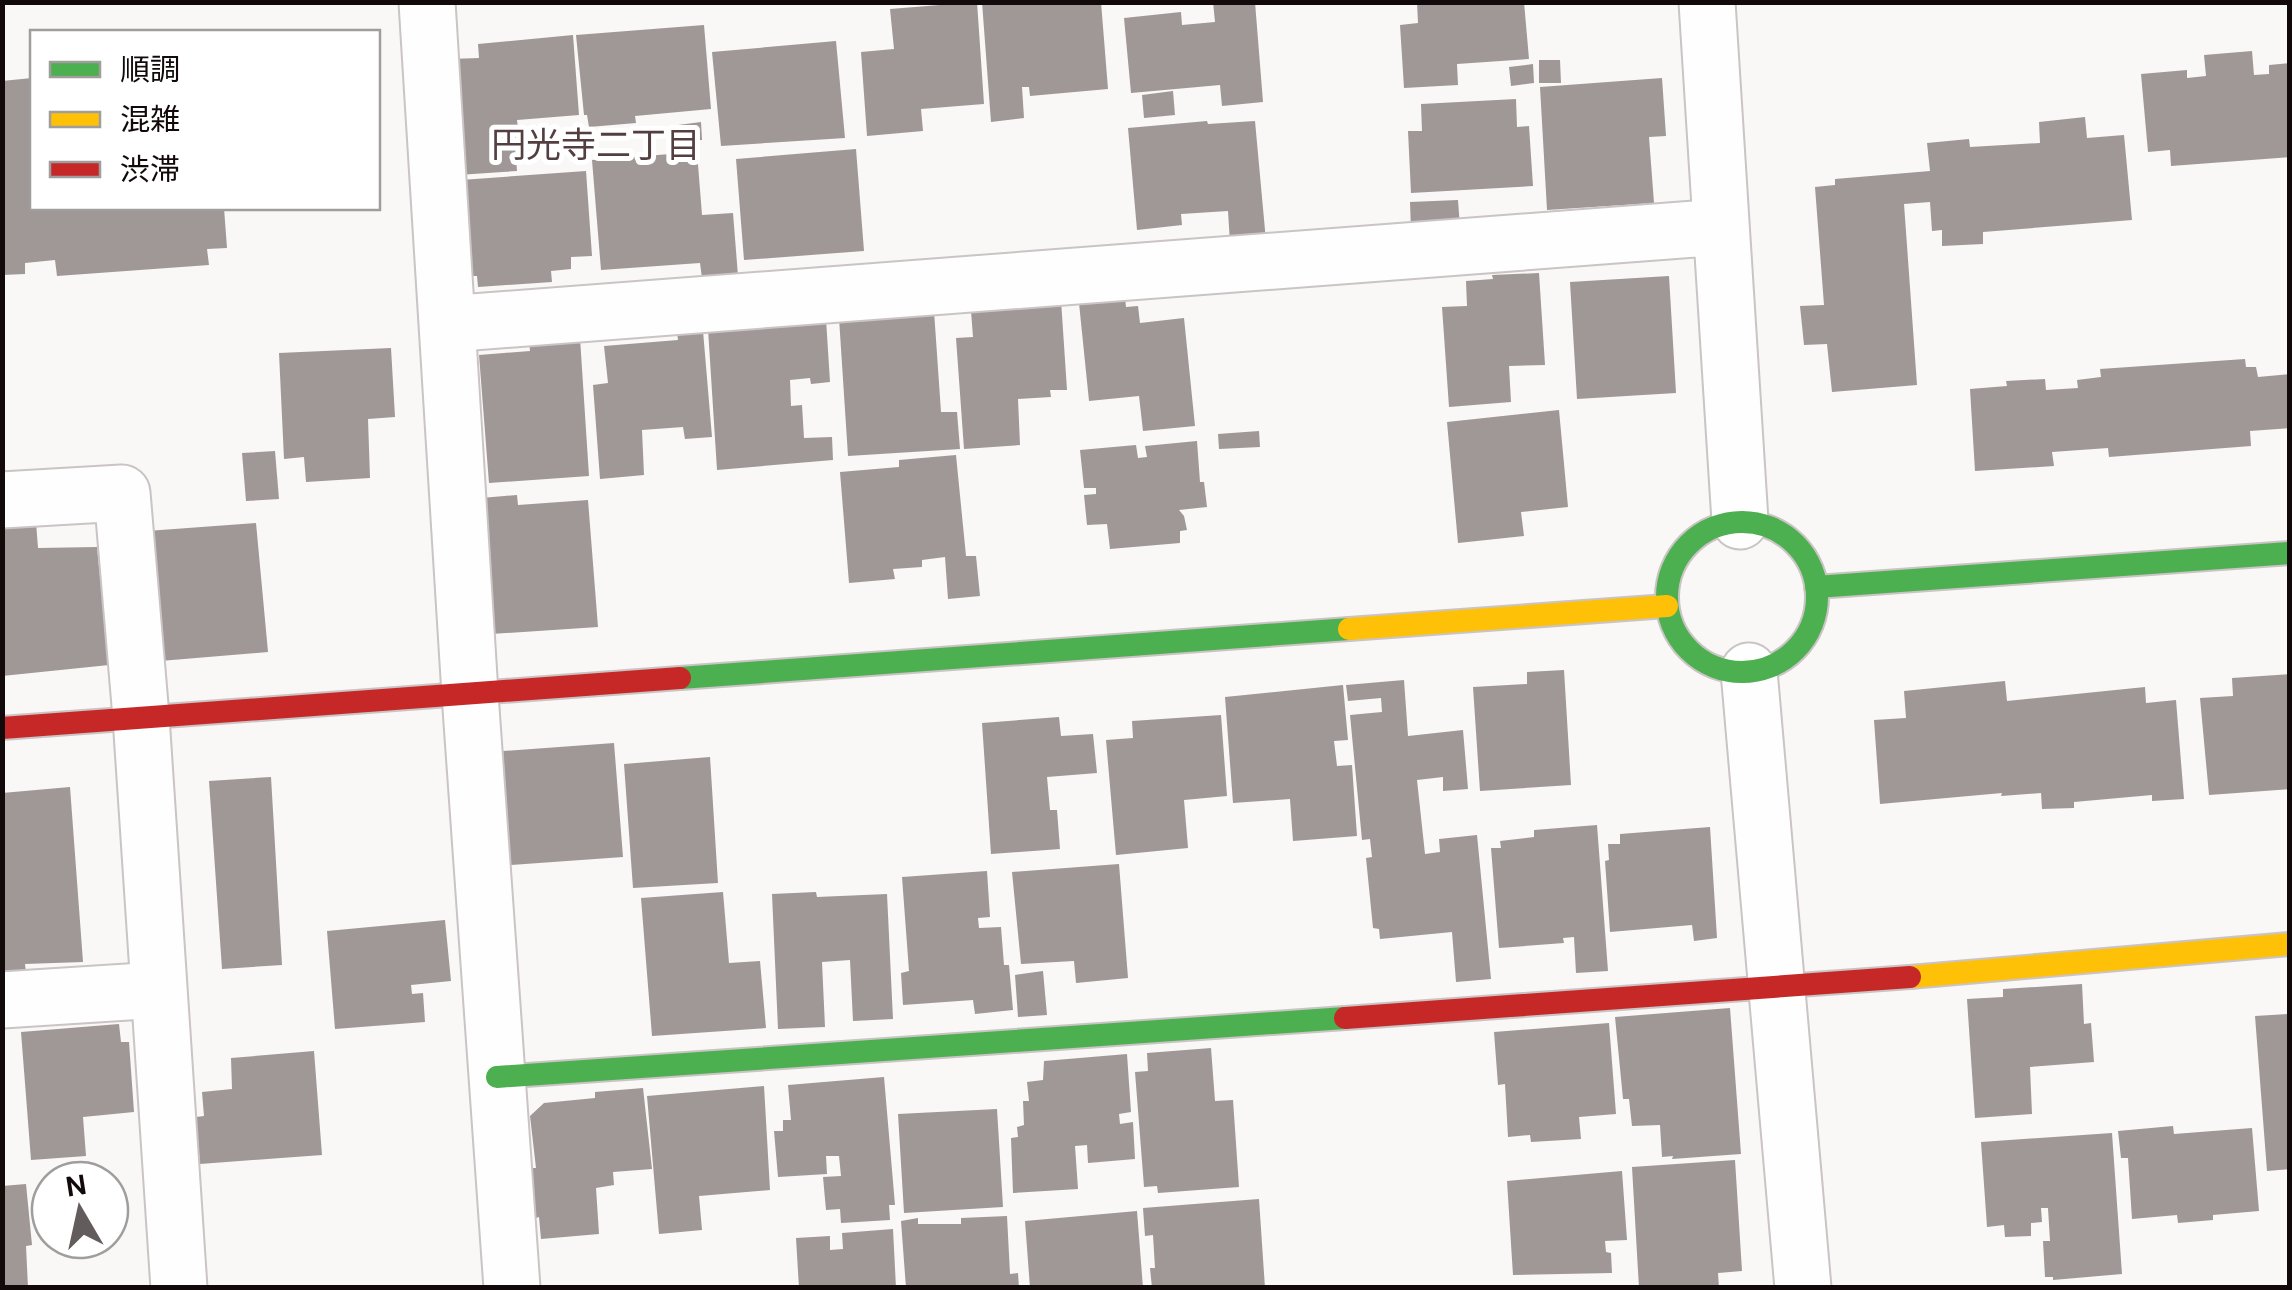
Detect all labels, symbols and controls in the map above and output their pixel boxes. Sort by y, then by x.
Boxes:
legend [30,30,380,210]
text: 順調 [120,50,180,89]
text: 混雑 [120,100,180,139]
district label: 円光寺二丁目 [491,122,701,168]
text: 渋滞 [120,150,180,189]
north arrow [30,1160,130,1260]
text: N [63,1166,89,1206]

